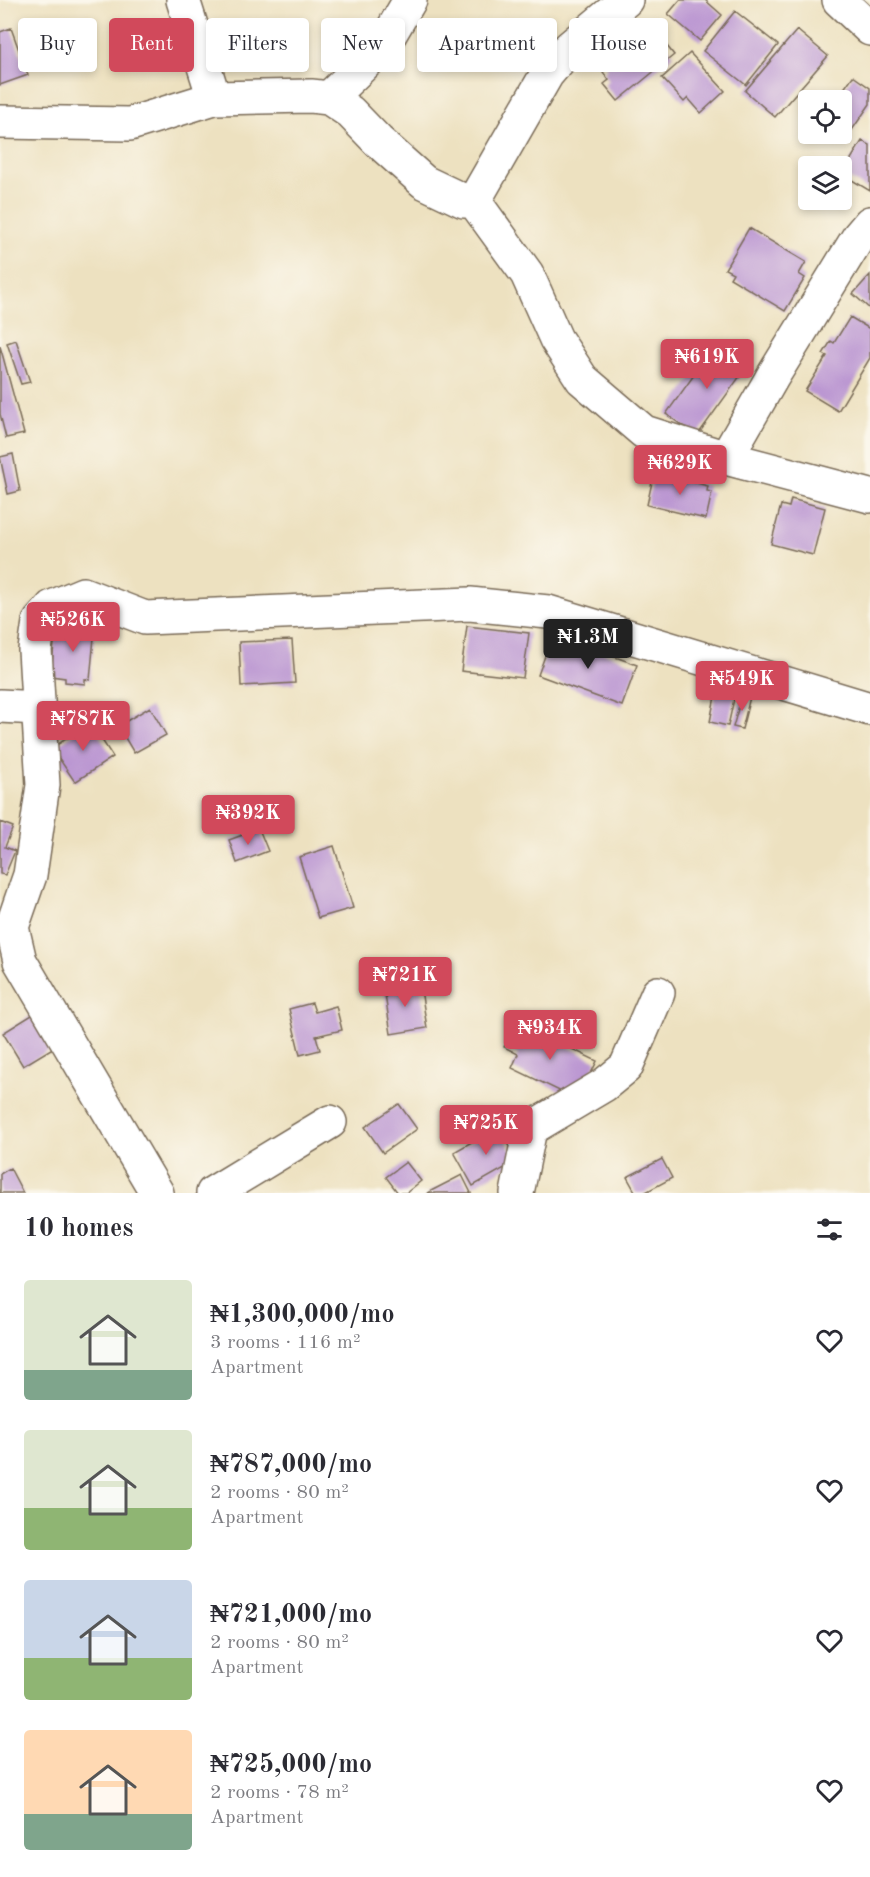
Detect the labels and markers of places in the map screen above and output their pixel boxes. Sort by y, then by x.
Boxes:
pin: ₦619K [665,339,749,390]
pin: ₦629K [638,445,722,496]
pin: ₦526K [31,602,115,653]
pin: ₦1.3M [546,619,630,670]
pin: ₦549K [700,661,784,712]
pin: ₦787K [41,701,125,752]
pin: ₦392K [206,795,290,846]
pin: ₦721K [363,957,447,1008]
pin: ₦934K [508,1010,592,1061]
pin: ₦725K [444,1105,528,1156]

